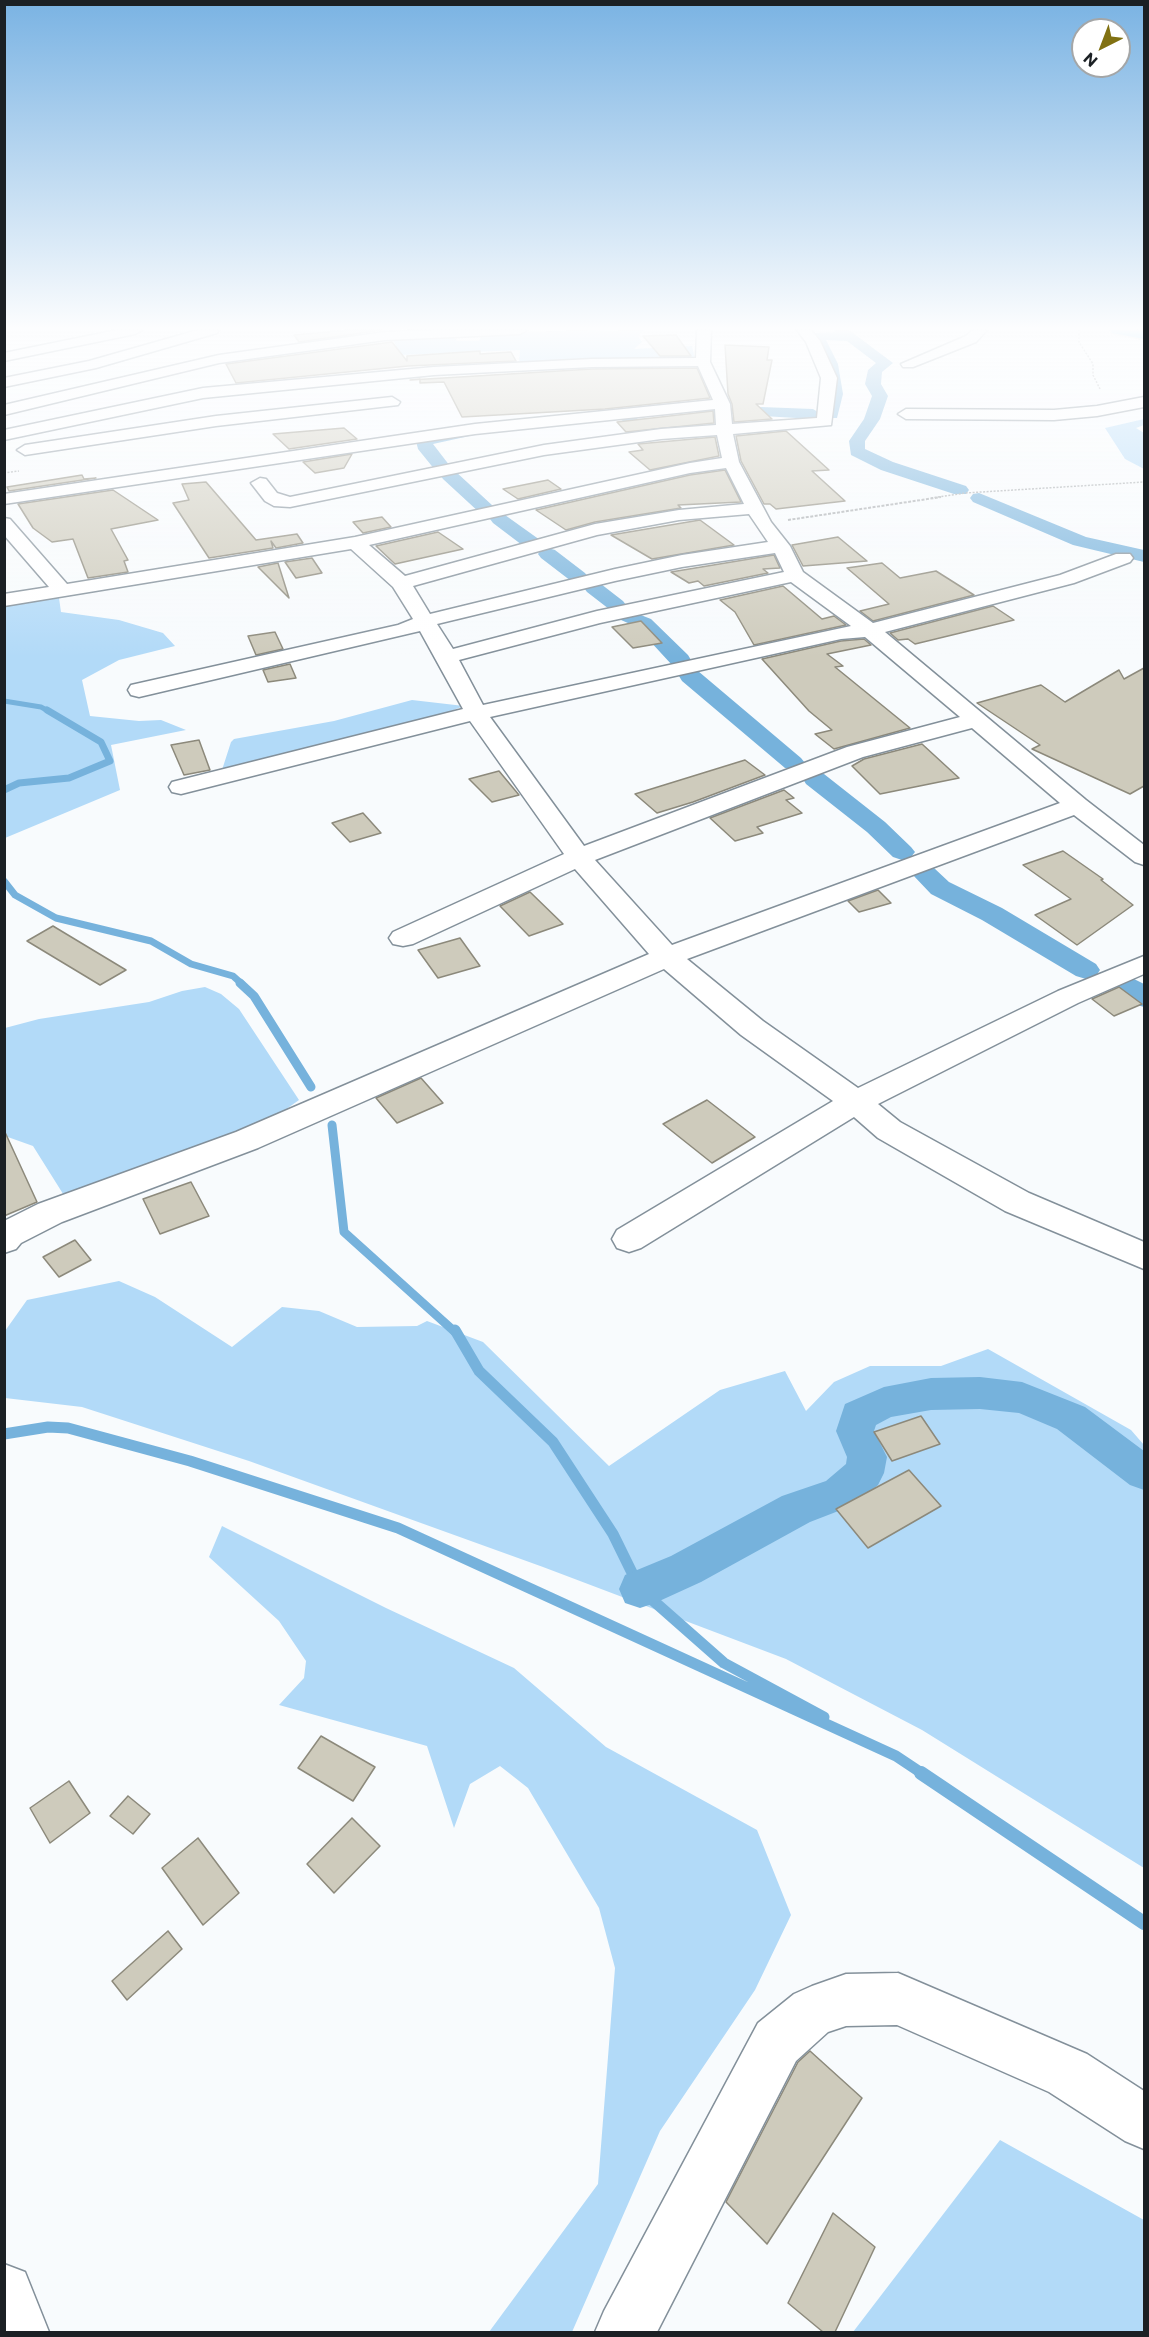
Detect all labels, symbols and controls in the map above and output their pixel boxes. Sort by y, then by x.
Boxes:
north arrow [1071,18,1131,78]
text: N [1079,49,1101,71]

